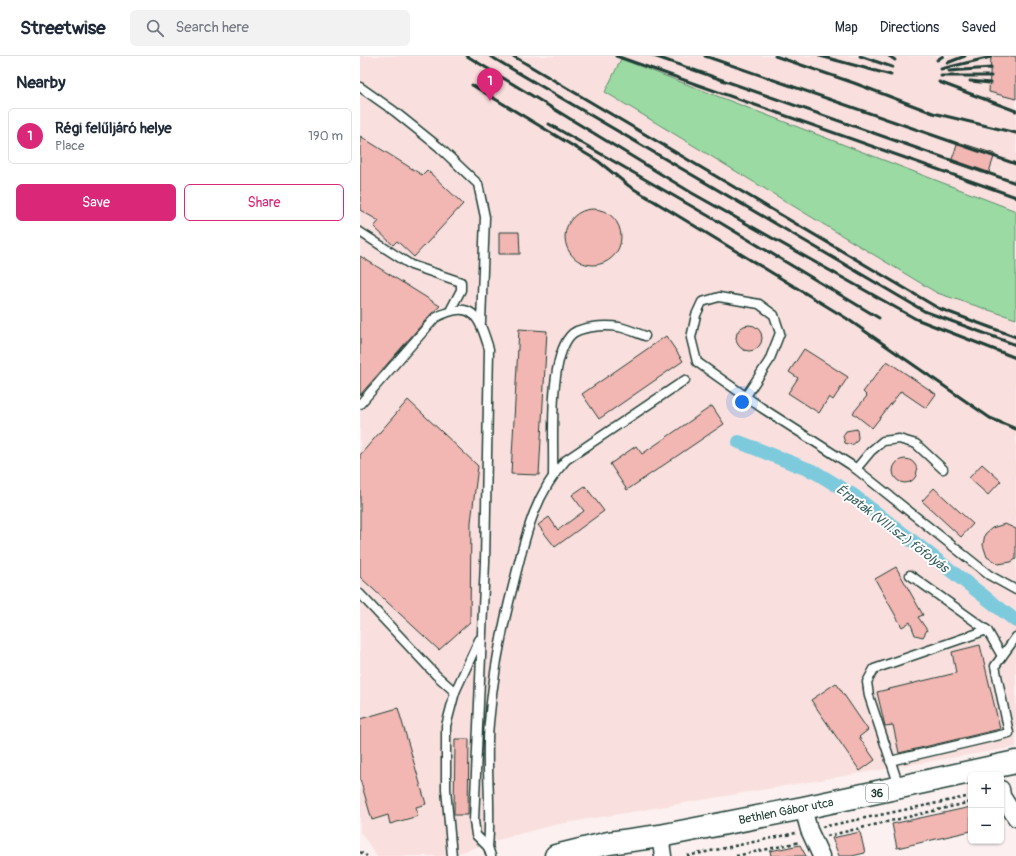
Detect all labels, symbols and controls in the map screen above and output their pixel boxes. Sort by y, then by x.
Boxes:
search box [130,10,410,46]
text: Streetwise [20,16,106,40]
icon: search [144,17,166,39]
text: Search here [176,18,249,37]
text: Map [835,19,858,36]
text: Directions [880,19,939,36]
text: Saved [961,19,996,36]
pin: 1 [477,68,503,101]
text: Nearby [16,72,65,93]
text: Régi felűljáró helye [55,119,172,138]
text: 1 [27,128,33,144]
text: 190 m [308,128,343,144]
text: Place [55,138,84,154]
button: Save [16,184,176,221]
button: Share [184,184,344,221]
your location [732,392,752,412]
water label: Érpatak (VIII.sz.) főfolyás [833,481,953,577]
map controls [968,772,1004,844]
button: + [968,772,1004,808]
road number: 36 [866,784,888,802]
street label: Bethlen Gábor utca [737,795,835,828]
button: − [968,808,1004,844]

